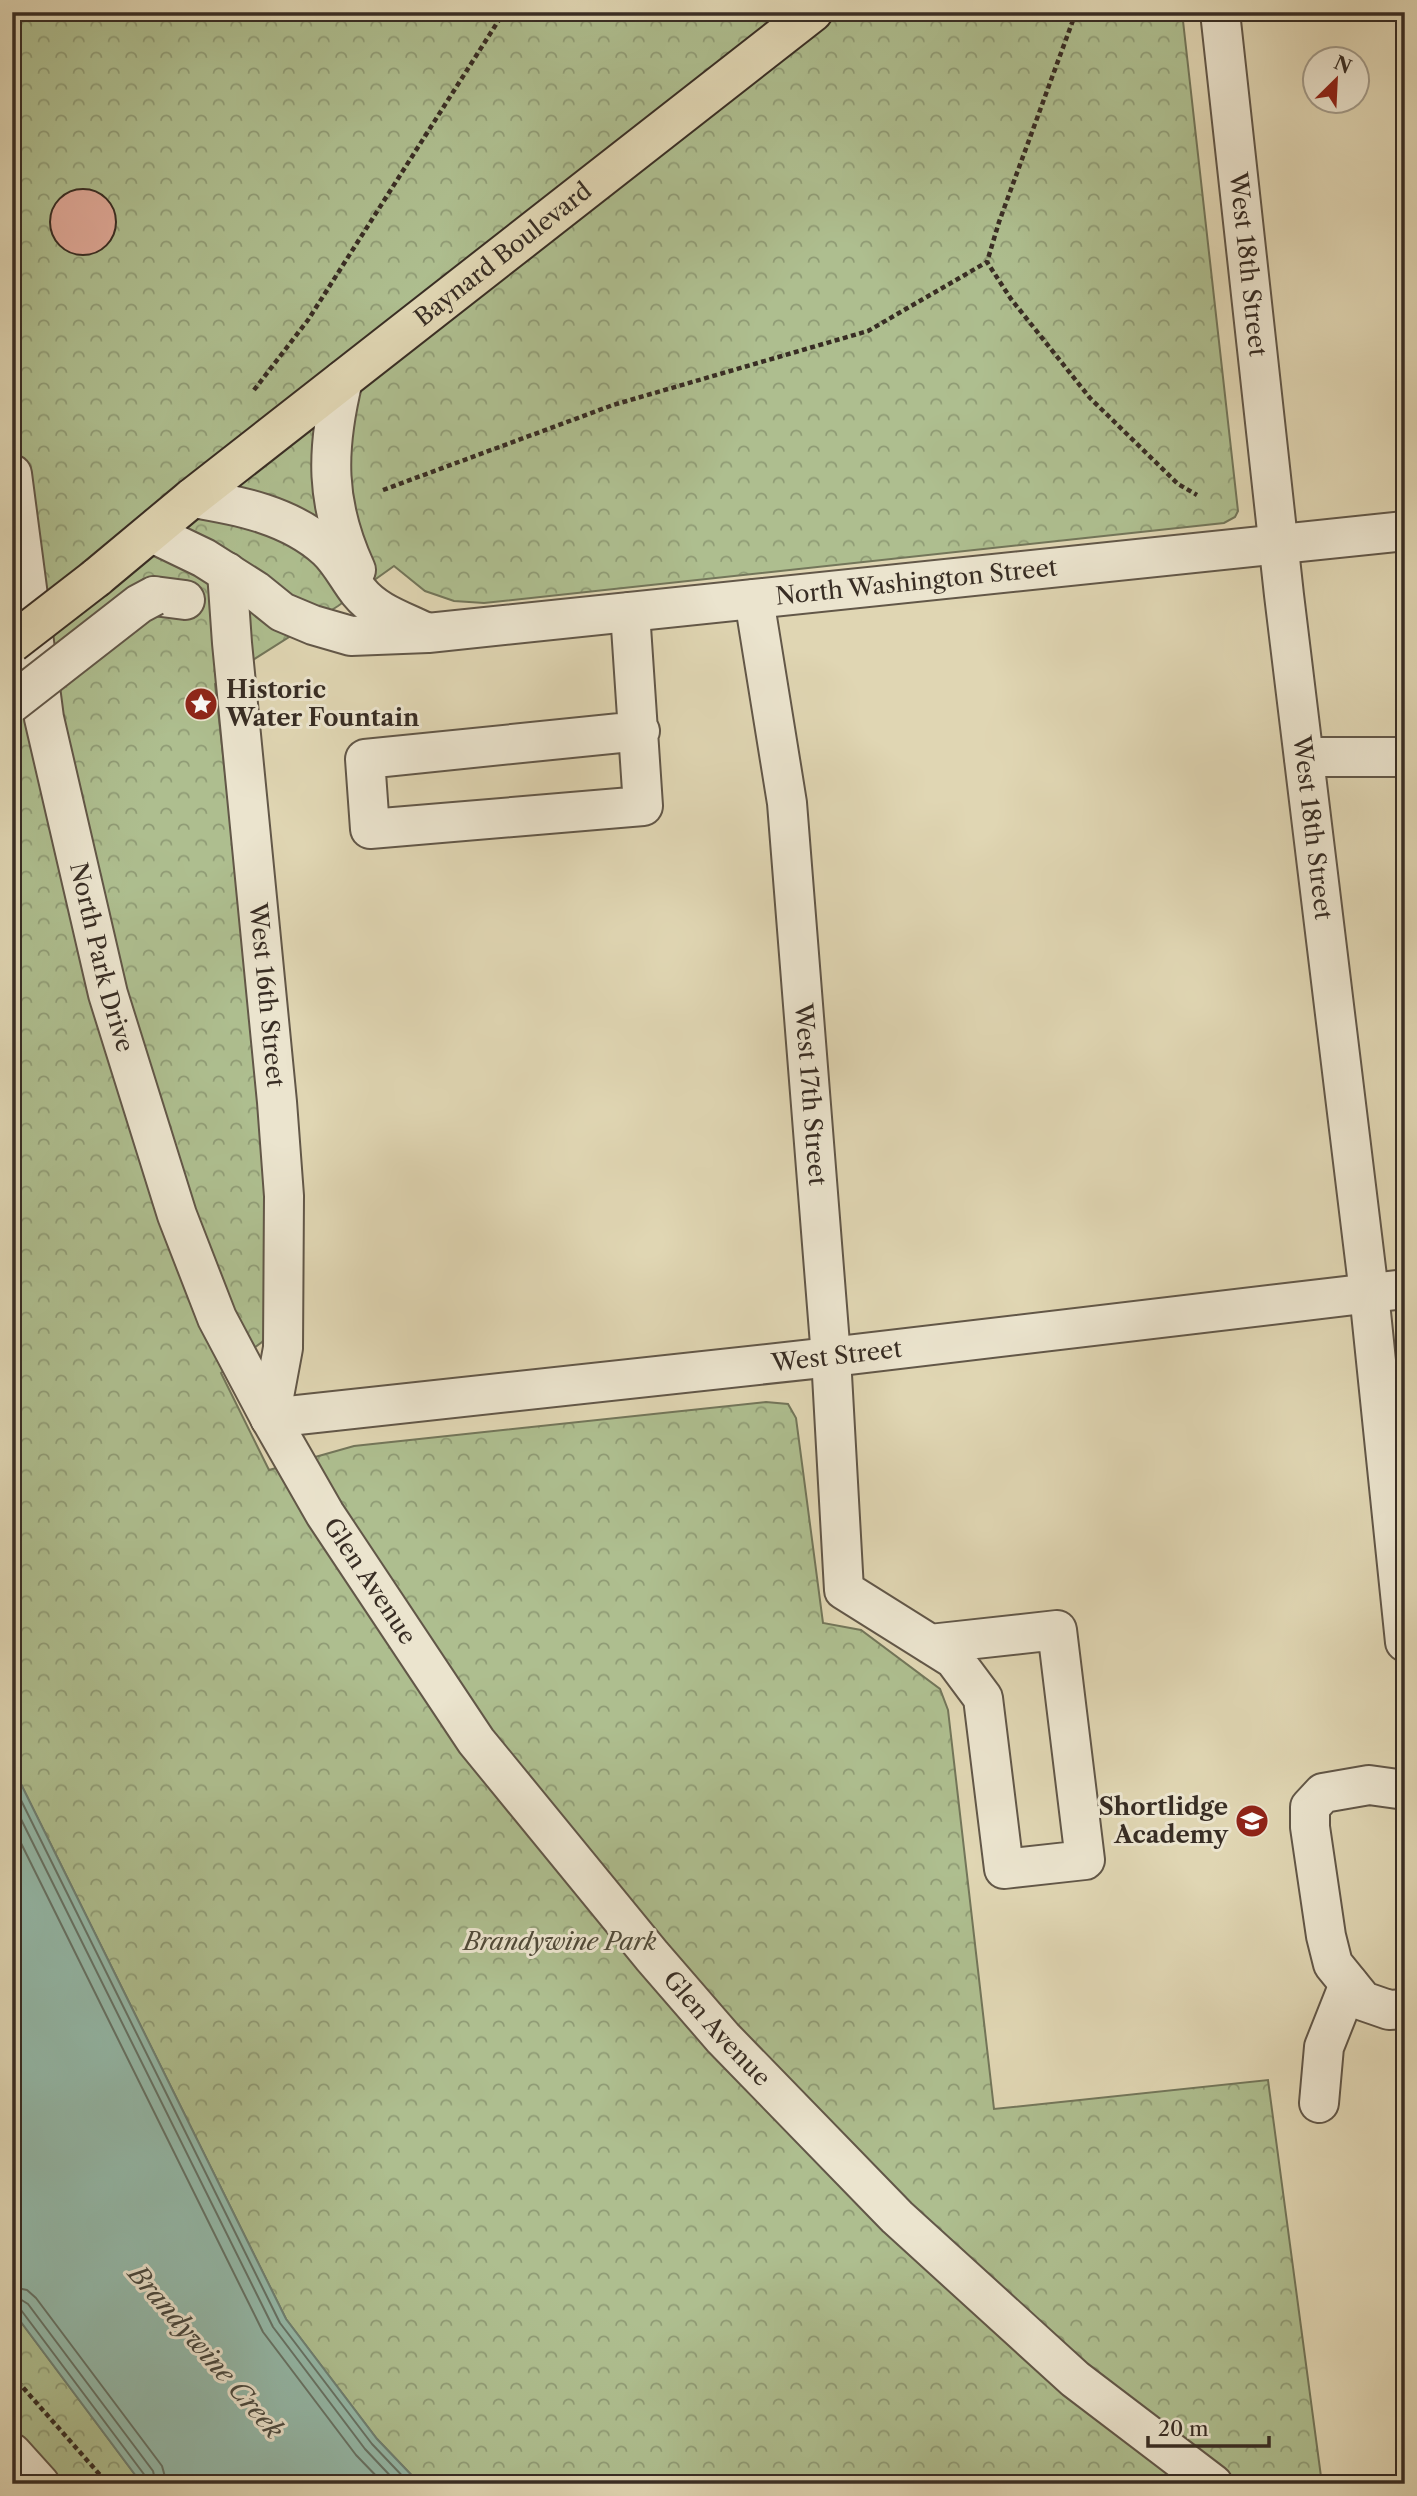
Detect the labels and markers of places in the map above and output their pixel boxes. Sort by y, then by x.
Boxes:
place label: Historic Water Fountain [225,675,420,732]
place icon: Historic Water Fountain [182,685,220,723]
place label: Shortlidge Academy [1098,1792,1229,1849]
school or university icon: Shortlidge Academy [1233,1802,1271,1840]

